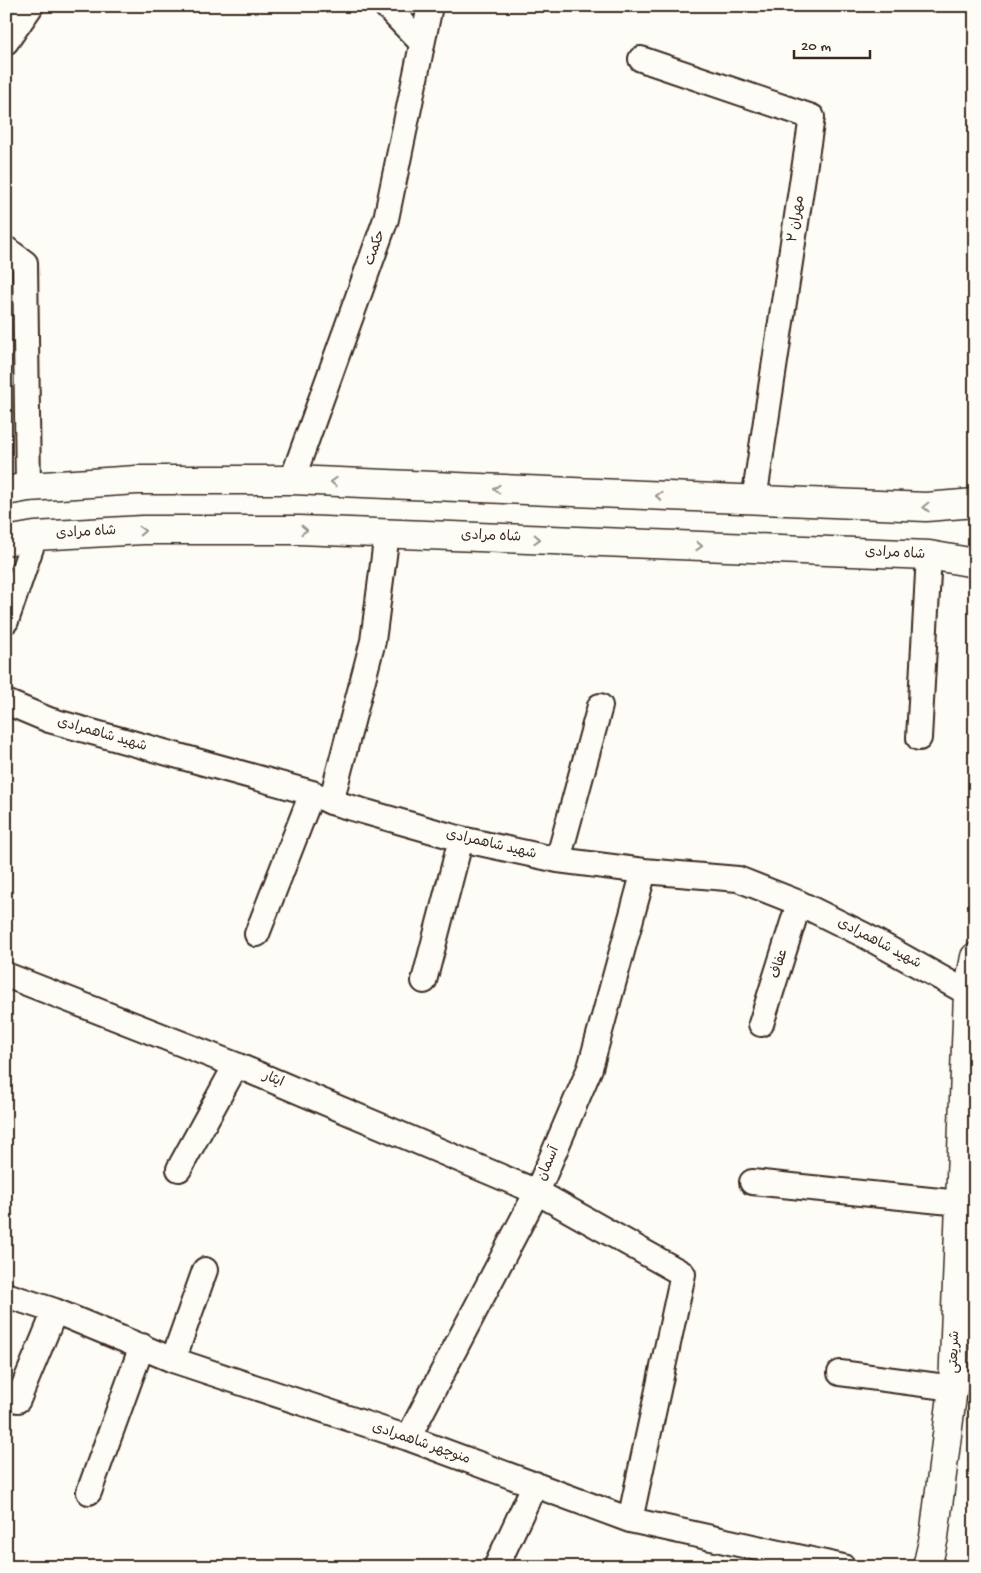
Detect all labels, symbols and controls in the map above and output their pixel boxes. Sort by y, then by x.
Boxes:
scale bar [794,28,870,60]
text: 20 m [801,38,831,56]
street label: مهران ۲ [785,194,809,244]
street label: حکمت [362,228,390,268]
one-way arrow [330,477,338,488]
one-way arrow [492,484,500,494]
one-way arrow [655,491,662,501]
one-way arrow [922,501,930,512]
street label: شاه مرادی [55,523,117,543]
one-way arrow [138,525,146,536]
one-way arrow [301,525,309,535]
street label: شاه مرادی [461,527,521,547]
one-way arrow [533,534,541,545]
one-way arrow [696,541,703,551]
street label: شاه مرادی [864,544,926,564]
street label: شهید شاهمرادی [55,714,149,756]
street label: شهید شاهمرادی [444,826,538,864]
street label: شهید شاهمرادی [834,915,924,973]
street label: عفاف [768,947,792,981]
street label: ایثار [259,1068,286,1092]
street label: آسمان [533,1143,564,1184]
street label: شریعتی [946,1330,964,1374]
street label: منوچهر شاهمرادی [370,1419,472,1469]

